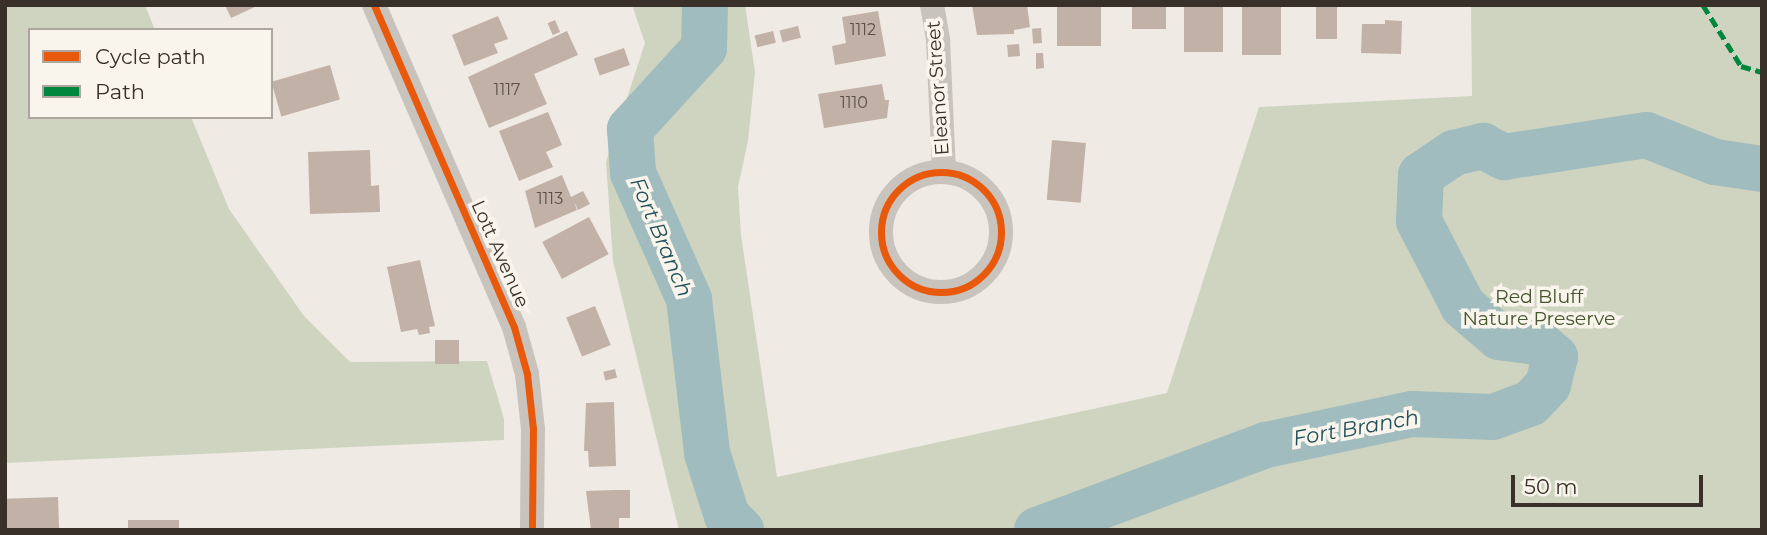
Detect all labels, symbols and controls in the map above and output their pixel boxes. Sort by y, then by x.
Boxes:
house number: 1112 [850,20,876,40]
street label: Eleanor Street [922,20,954,156]
legend [28,28,273,119]
text: Cycle path [95,44,206,69]
text: Path [95,79,145,104]
house number: 1117 [494,80,520,100]
house number: 1110 [840,93,868,113]
water label: Fort Branch [625,174,697,300]
house number: 1113 [537,189,563,209]
street label: Lott Avenue [466,197,534,311]
park label: Red Bluff Nature Preserve [1462,286,1616,330]
water label: Fort Branch [1291,405,1421,451]
scale bar [1515,462,1708,506]
text: 50 m [1524,474,1578,499]

